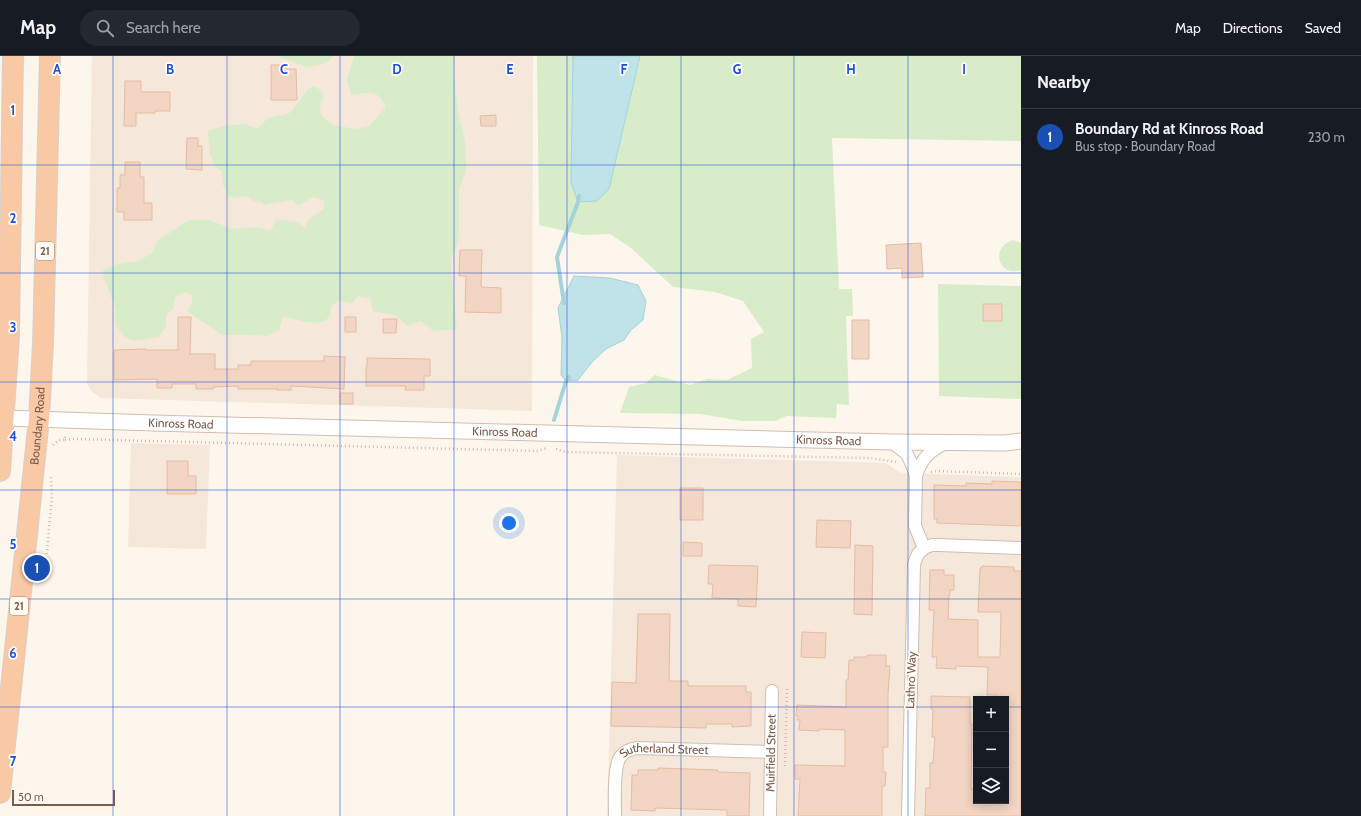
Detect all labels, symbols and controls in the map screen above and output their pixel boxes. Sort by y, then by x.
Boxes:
search box [80,10,360,46]
text: Map [20,16,56,39]
icon: search [94,17,116,39]
text: Search here [126,19,201,37]
text: Map [1175,19,1201,37]
text: Directions [1223,19,1283,37]
text: Saved [1305,19,1341,37]
text: A [53,61,62,77]
text: B [166,61,174,77]
text: C [280,61,288,77]
text: D [392,61,402,77]
text: E [506,61,514,77]
text: F [621,61,628,77]
text: G [733,61,742,77]
text: H [846,61,856,77]
text: I [962,61,966,77]
text: Nearby [1037,72,1090,92]
text: 1 [11,102,15,118]
text: Boundary Rd at Kinross Road [1075,120,1264,138]
text: 1 [1048,129,1052,145]
text: 230 m [1308,129,1345,145]
text: Bus stop · Boundary Road [1075,138,1215,154]
text: 2 [10,210,17,226]
road number: 21 [36,242,54,260]
text: 3 [9,319,17,335]
street label: Boundary Road [26,387,48,465]
street label: Kinross Road [148,415,214,432]
street label: Kinross Road [472,423,538,440]
text: 4 [9,428,17,444]
street label: Kinross Road [796,432,862,448]
your location [499,513,519,533]
text: 5 [10,536,17,552]
pin: 1 [24,553,50,583]
road number: 21 [10,597,28,615]
text: 6 [9,645,17,661]
street label: Lathro Way [902,651,919,709]
map controls [973,696,1009,804]
button: + [973,696,1009,732]
street label: Muirfield Street [762,714,779,792]
button: − [973,732,1009,768]
street label: Sutherland Street [616,740,709,761]
text: 7 [10,753,17,769]
button: layers [973,768,1009,804]
scale bar [12,788,115,807]
text: 50 m [18,790,44,804]

